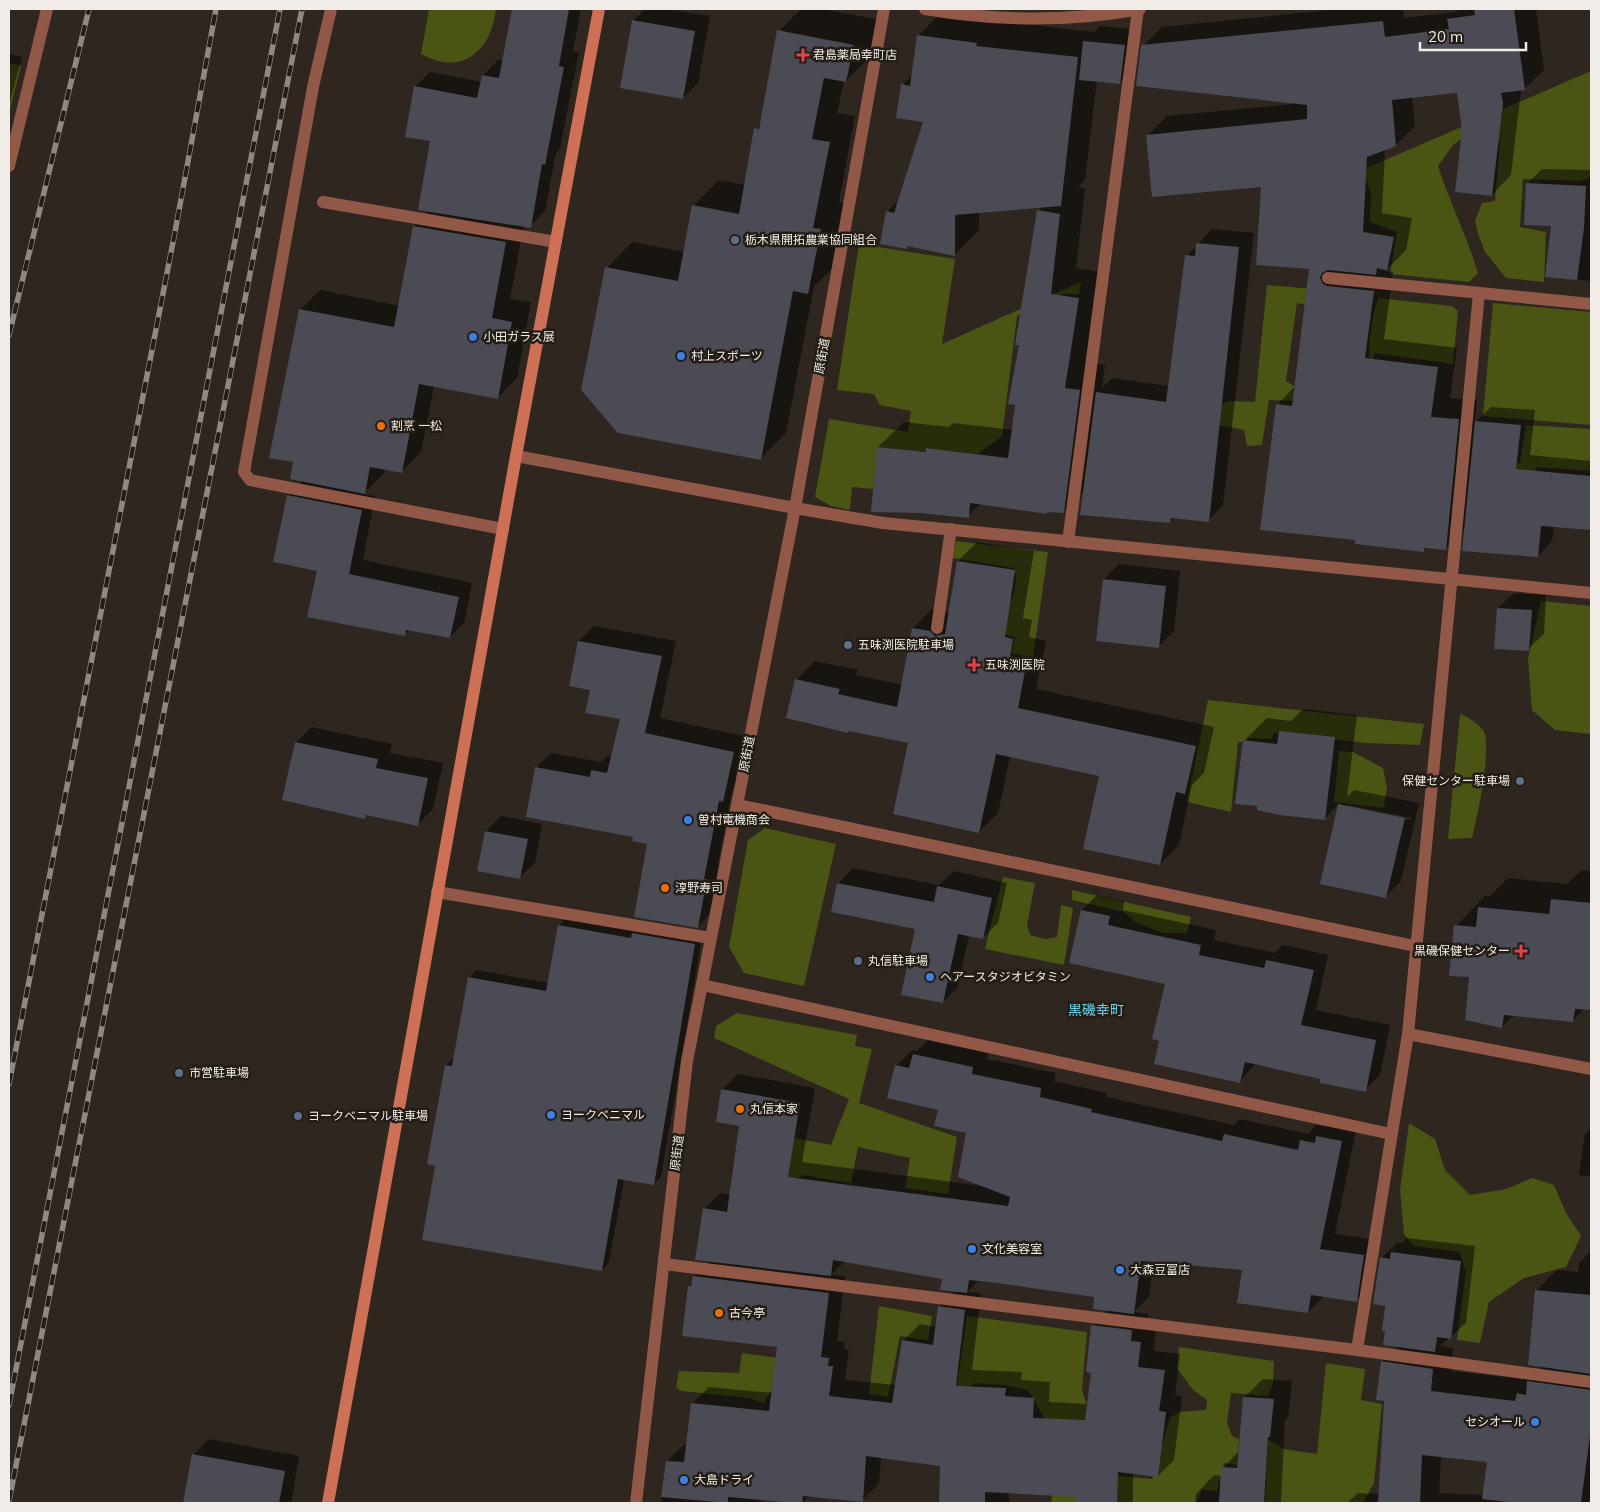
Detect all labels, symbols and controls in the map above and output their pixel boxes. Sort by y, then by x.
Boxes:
scale bar [1420,20,1526,52]
text: 20 m [1428,27,1463,46]
place label: 君島薬局幸町店 [813,47,897,62]
marker: 君島薬局幸町店 [797,49,809,61]
place label: 栃木県開拓農業協同組合 [745,232,877,247]
marker: 栃木県開拓農業協同組合 [729,234,741,246]
place label: 小田ガラス展 [483,329,555,344]
marker: 小田ガラス展 [467,331,479,343]
street label: 原街道 [811,337,832,375]
place label: 村上スポーツ [691,348,763,363]
marker: 村上スポーツ [675,350,687,362]
place label: 割烹 一松 [391,418,442,433]
marker: 割烹 一松 [375,420,387,432]
place label: 五味渕医院駐車場 [858,637,954,652]
marker: 五味渕医院駐車場 [842,639,854,651]
place label: 五味渕医院 [985,657,1045,672]
marker: 五味渕医院 [967,658,981,672]
street label: 原街道 [736,735,757,773]
place label: 保健センター駐車場 [1402,773,1510,788]
marker: 保健センター駐車場 [1514,775,1526,787]
place label: 曽村電機商会 [698,812,770,827]
marker: 曽村電機商会 [682,814,694,826]
place label: 淳野寿司 [675,880,723,895]
marker: 淳野寿司 [659,882,671,894]
place label: 黒磯保健センター [1414,943,1510,958]
marker: 黒磯保健センター [1514,944,1528,958]
place label: 丸信駐車場 [868,953,928,968]
marker: 丸信駐車場 [852,955,864,967]
place label: ヘアースタジオビタミン [940,969,1071,984]
marker: ヘアースタジオビタミン [924,971,936,983]
district label: 黒磯幸町 [1068,1001,1124,1019]
place label: 市営駐車場 [189,1065,249,1080]
marker: 市営駐車場 [173,1067,185,1079]
place label: 丸信本家 [750,1101,798,1116]
marker: 丸信本家 [734,1103,746,1115]
place label: ヨークベニマル [561,1107,645,1122]
place label: ヨークベニマル駐車場 [308,1108,428,1123]
marker: ヨークベニマル [545,1109,557,1121]
marker: ヨークベニマル駐車場 [292,1110,304,1122]
street label: 原街道 [667,1134,686,1172]
place label: 文化美容室 [982,1241,1042,1256]
marker: 文化美容室 [966,1243,978,1255]
place label: 大森豆富店 [1130,1262,1190,1277]
marker: 大森豆富店 [1114,1264,1126,1276]
place label: 古今亭 [729,1305,765,1320]
marker: 古今亭 [713,1307,725,1319]
place label: セシオール [1465,1414,1525,1429]
marker: セシオール [1529,1416,1541,1428]
place label: 大島ドライ [694,1472,754,1487]
marker: 大島ドライ [678,1474,690,1486]

